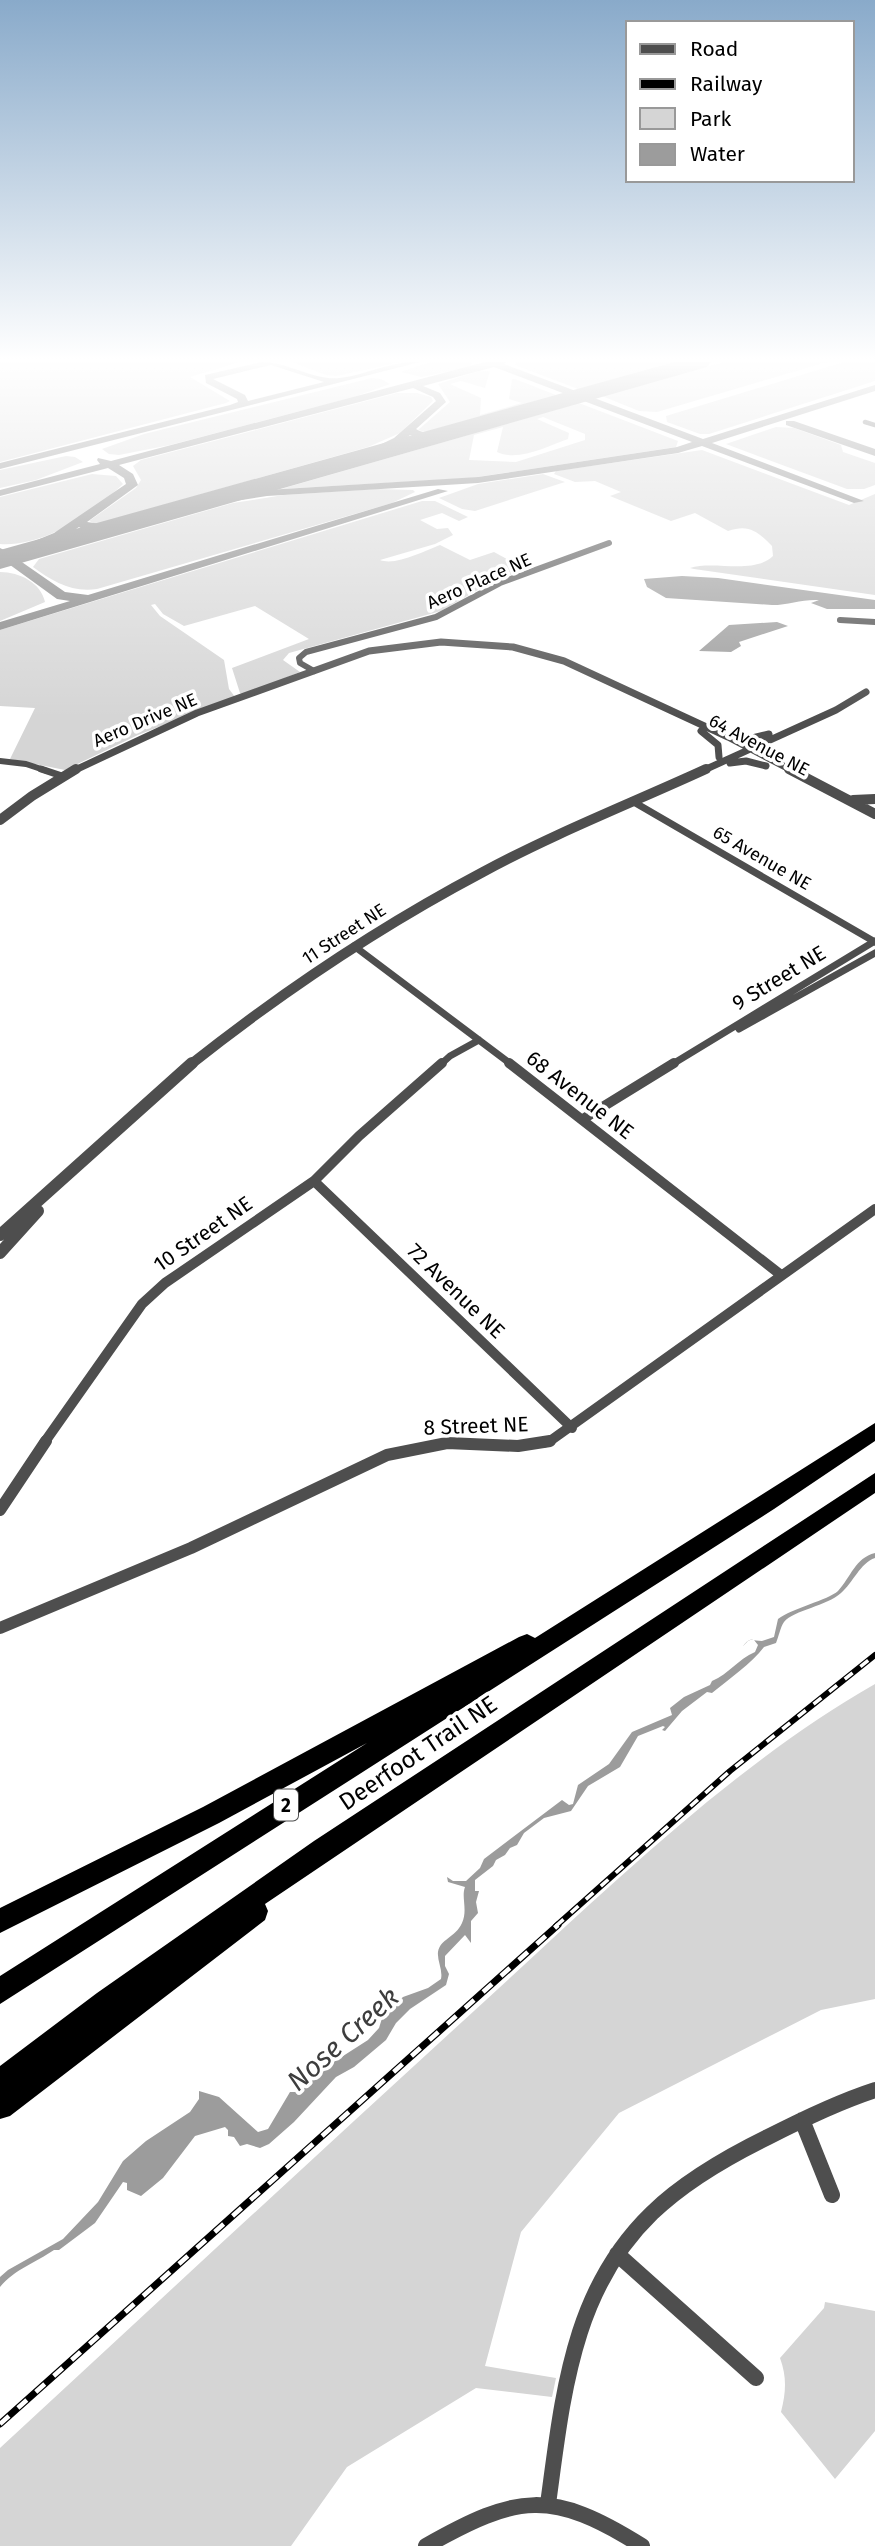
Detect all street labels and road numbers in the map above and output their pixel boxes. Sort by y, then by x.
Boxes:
street label: Aero Place NE [423,548,535,614]
street label: Aero Drive NE [90,688,200,752]
street label: 64 Avenue NE [705,709,813,781]
street label: 65 Avenue NE [709,821,815,895]
street label: 11 Street NE [298,899,390,969]
street label: 9 Street NE [727,940,831,1016]
street label: 68 Avenue NE [521,1045,639,1145]
street label: 10 Street NE [149,1191,257,1277]
street label: 72 Avenue NE [402,1238,510,1344]
street label: 8 Street NE [423,1411,529,1441]
street label: Deerfoot Trail NE [334,1690,502,1816]
road number: 2 [274,1789,298,1820]

